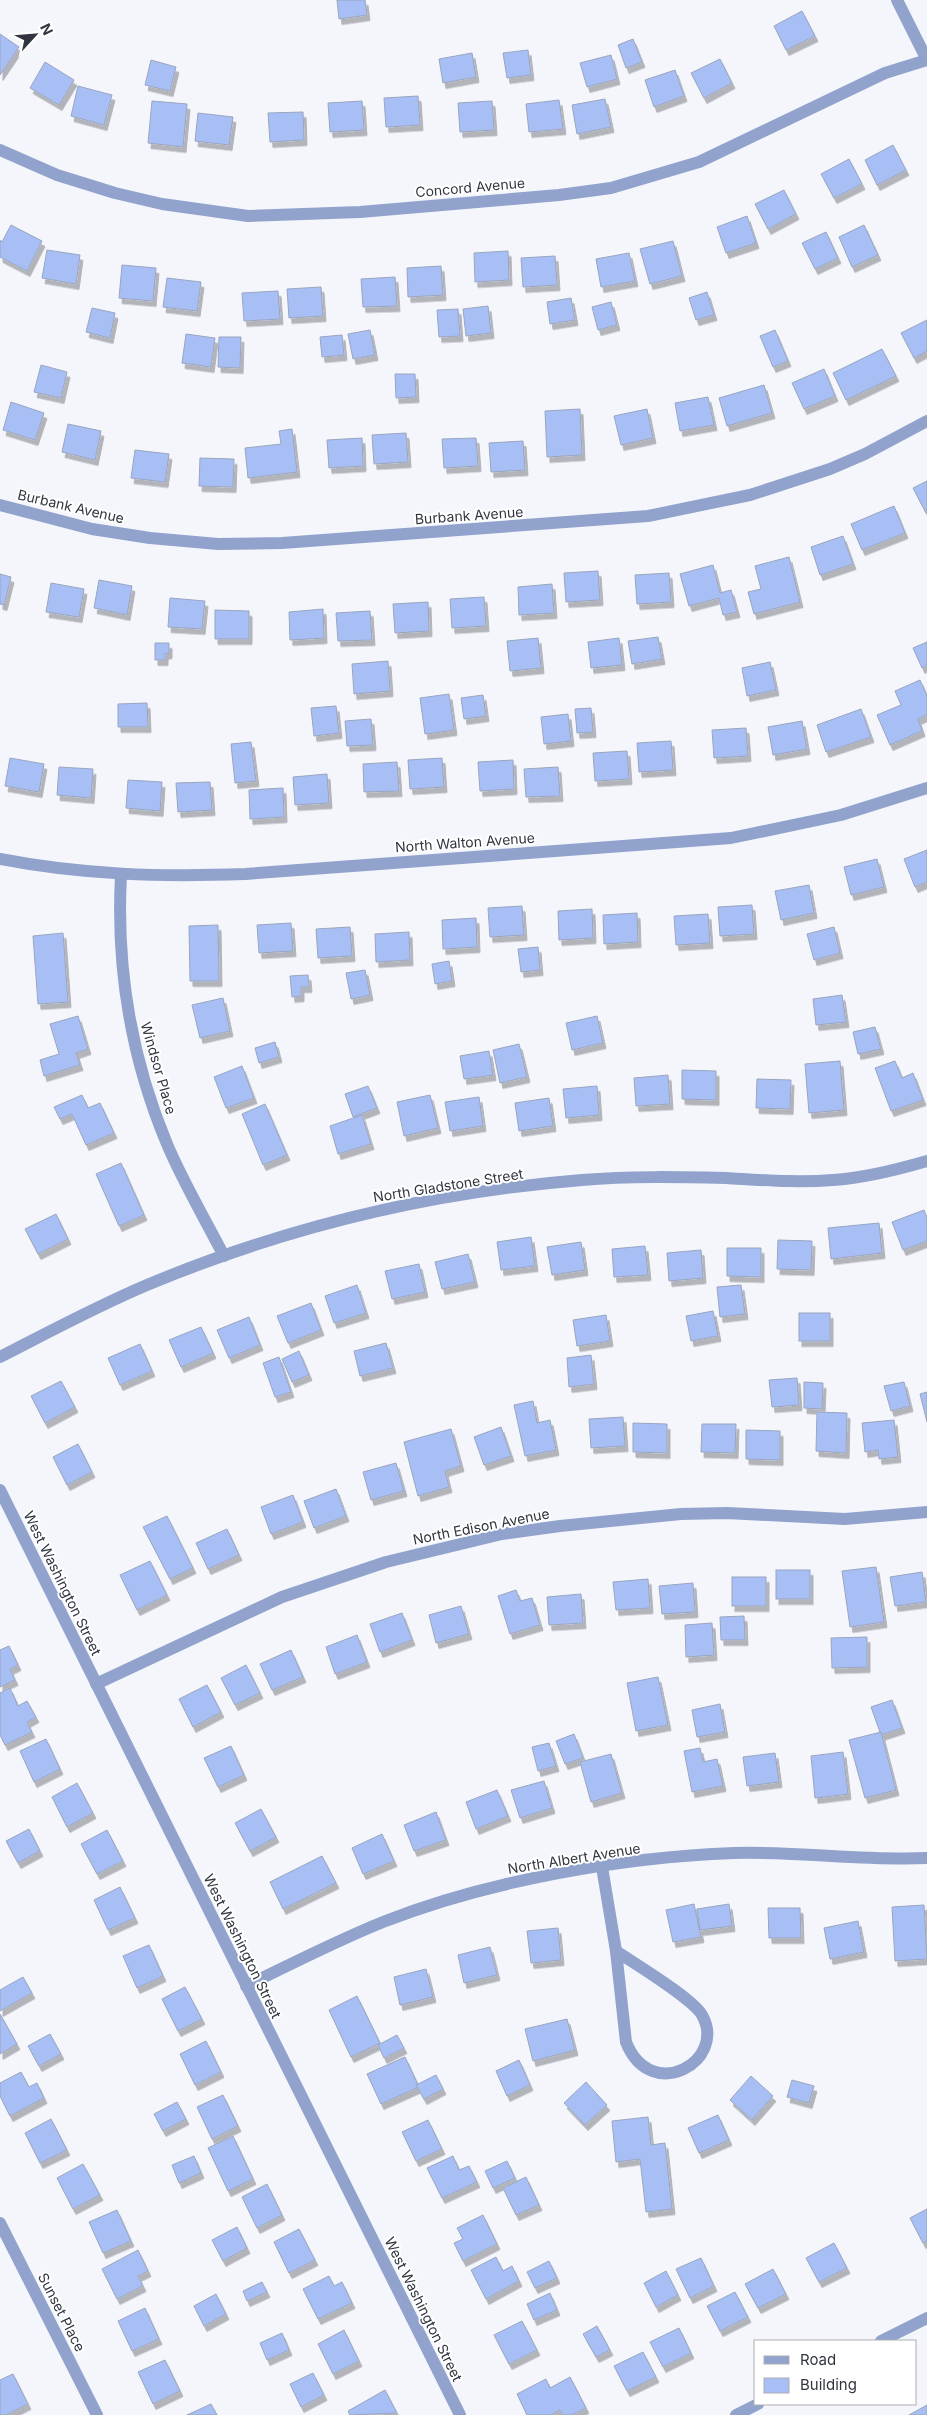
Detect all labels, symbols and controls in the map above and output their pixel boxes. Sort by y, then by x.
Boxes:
north arrow [10,10,60,60]
text: N [37,21,57,38]
street label: Concord Avenue [414,174,526,200]
street label: Burbank Avenue [16,486,126,526]
street label: Burbank Avenue [414,503,524,527]
street label: North Walton Avenue [395,829,535,855]
street label: Windsor Place [138,1020,180,1116]
street label: North Gladstone Street [372,1165,525,1205]
street label: North Edison Avenue [411,1504,551,1548]
street label: West Washington Street [21,1508,106,1658]
street label: North Albert Avenue [506,1839,642,1877]
street label: West Washington Street [201,1871,286,2021]
street label: West Washington Street [382,2234,467,2384]
street label: Sunset Place [35,2270,89,2354]
legend [754,2340,917,2405]
text: Road [800,2350,836,2369]
text: Building [800,2375,857,2394]

